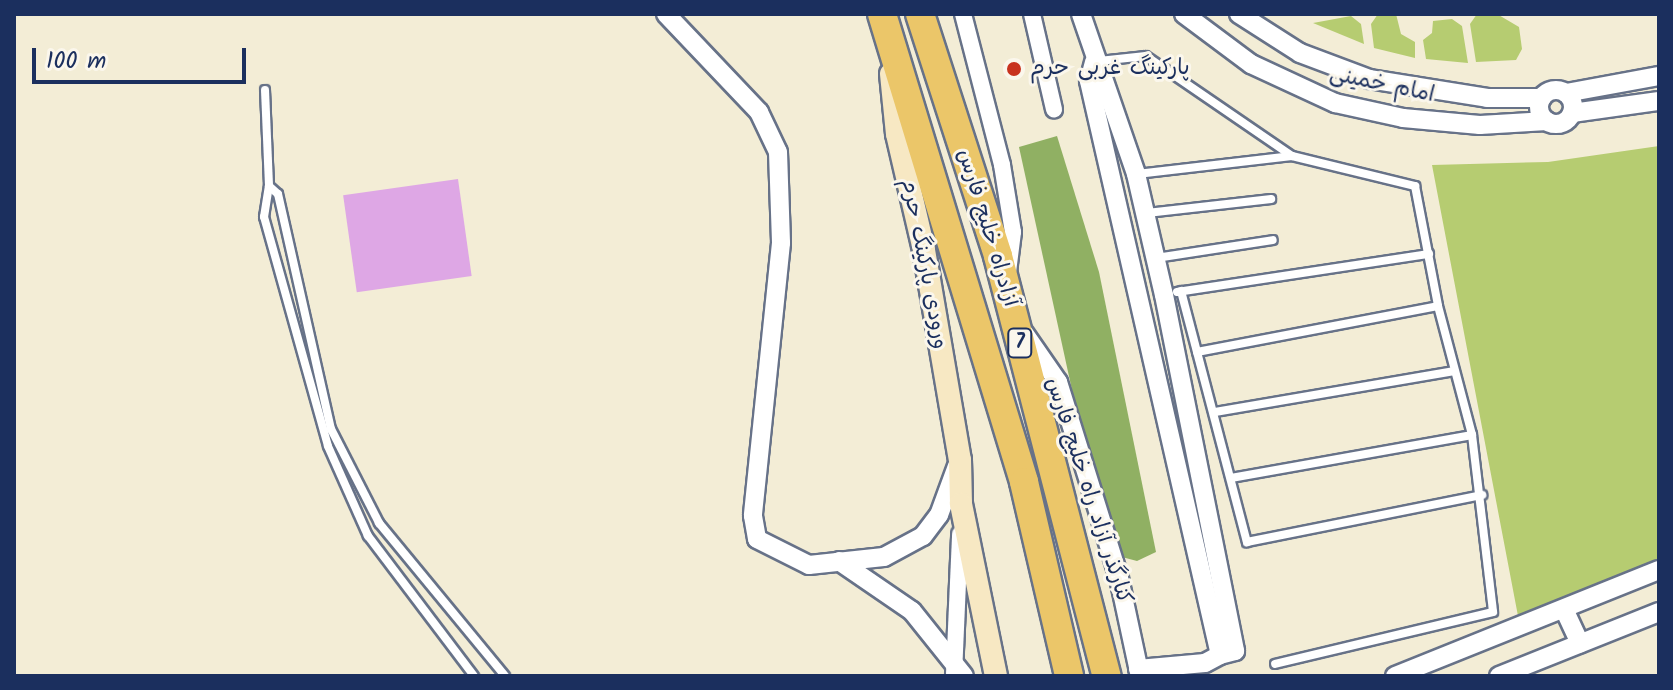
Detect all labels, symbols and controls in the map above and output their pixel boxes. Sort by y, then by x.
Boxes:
scale bar [36,32,250,82]
text: 100 m [46,42,106,81]
place label: پارکینگ غربی حرم [1030,56,1190,82]
marker: پارکینگ غربی حرم [1005,60,1023,78]
street label: امام خمینی [1327,61,1437,109]
street label: آزادراه خلیج فارس [951,146,1023,310]
street label: ورودی پارکینگ حرم [895,177,953,351]
road number: 7 [1006,327,1034,359]
street label: کنارگذر آزاد راه خلیج فارس [1039,374,1137,608]

